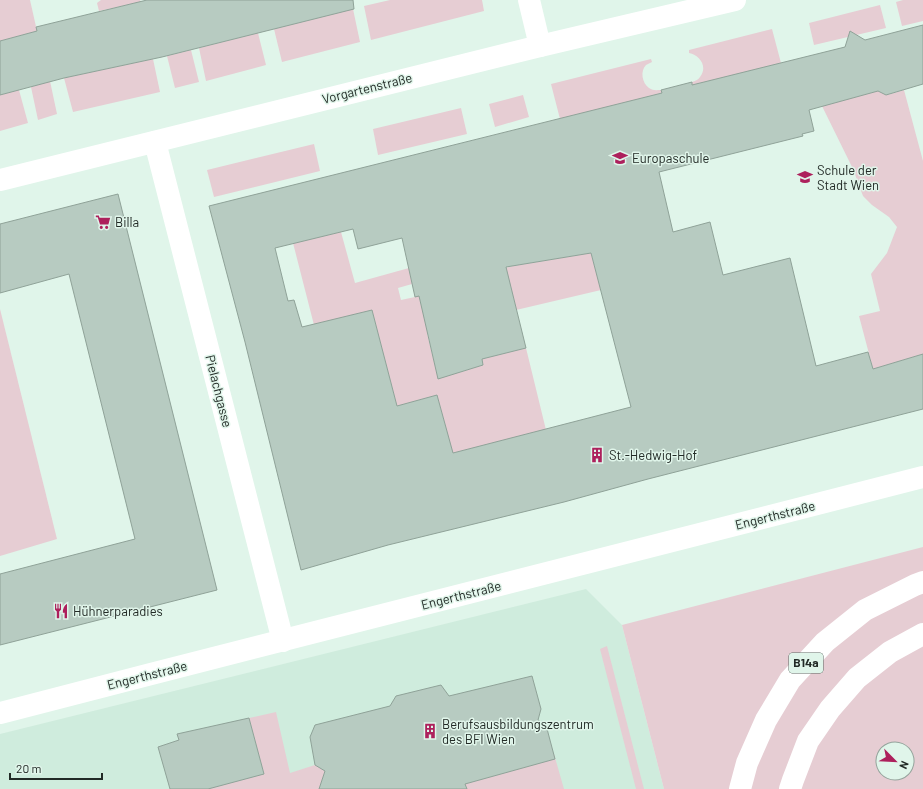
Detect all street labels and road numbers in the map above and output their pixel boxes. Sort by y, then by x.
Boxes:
street label: Vorgartenstraße [320,69,414,107]
street label: Pielachgasse [202,353,236,429]
street label: Engerthstraße [733,497,817,533]
street label: Engerthstraße [419,577,503,613]
road number: B14a [789,653,823,673]
street label: Engerthstraße [105,657,189,693]

